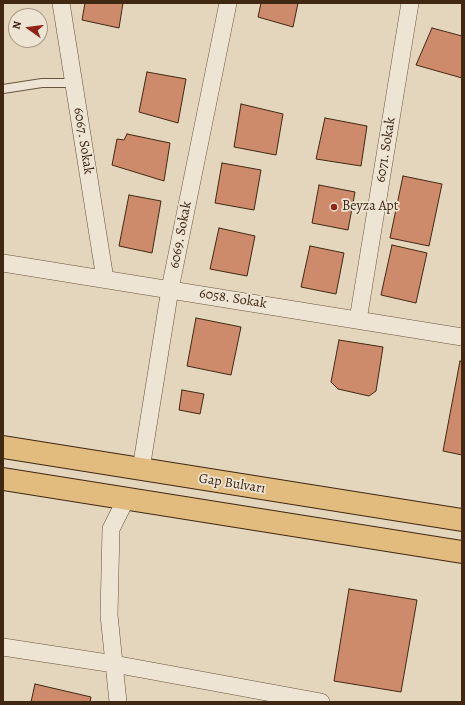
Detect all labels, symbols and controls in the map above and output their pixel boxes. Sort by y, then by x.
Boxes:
north arrow [8,8,48,48]
text: N [9,20,25,31]
street label: 6067. Sokak [69,106,97,176]
street label: 6071. Sokak [373,116,399,184]
place label: Beyza Apt [342,199,398,215]
street label: 6069. Sokak [166,200,196,270]
marker: Beyza Apt [329,202,339,212]
street label: 6058. Sokak [198,285,268,313]
street label: Gap Bulvarı [198,470,266,498]

